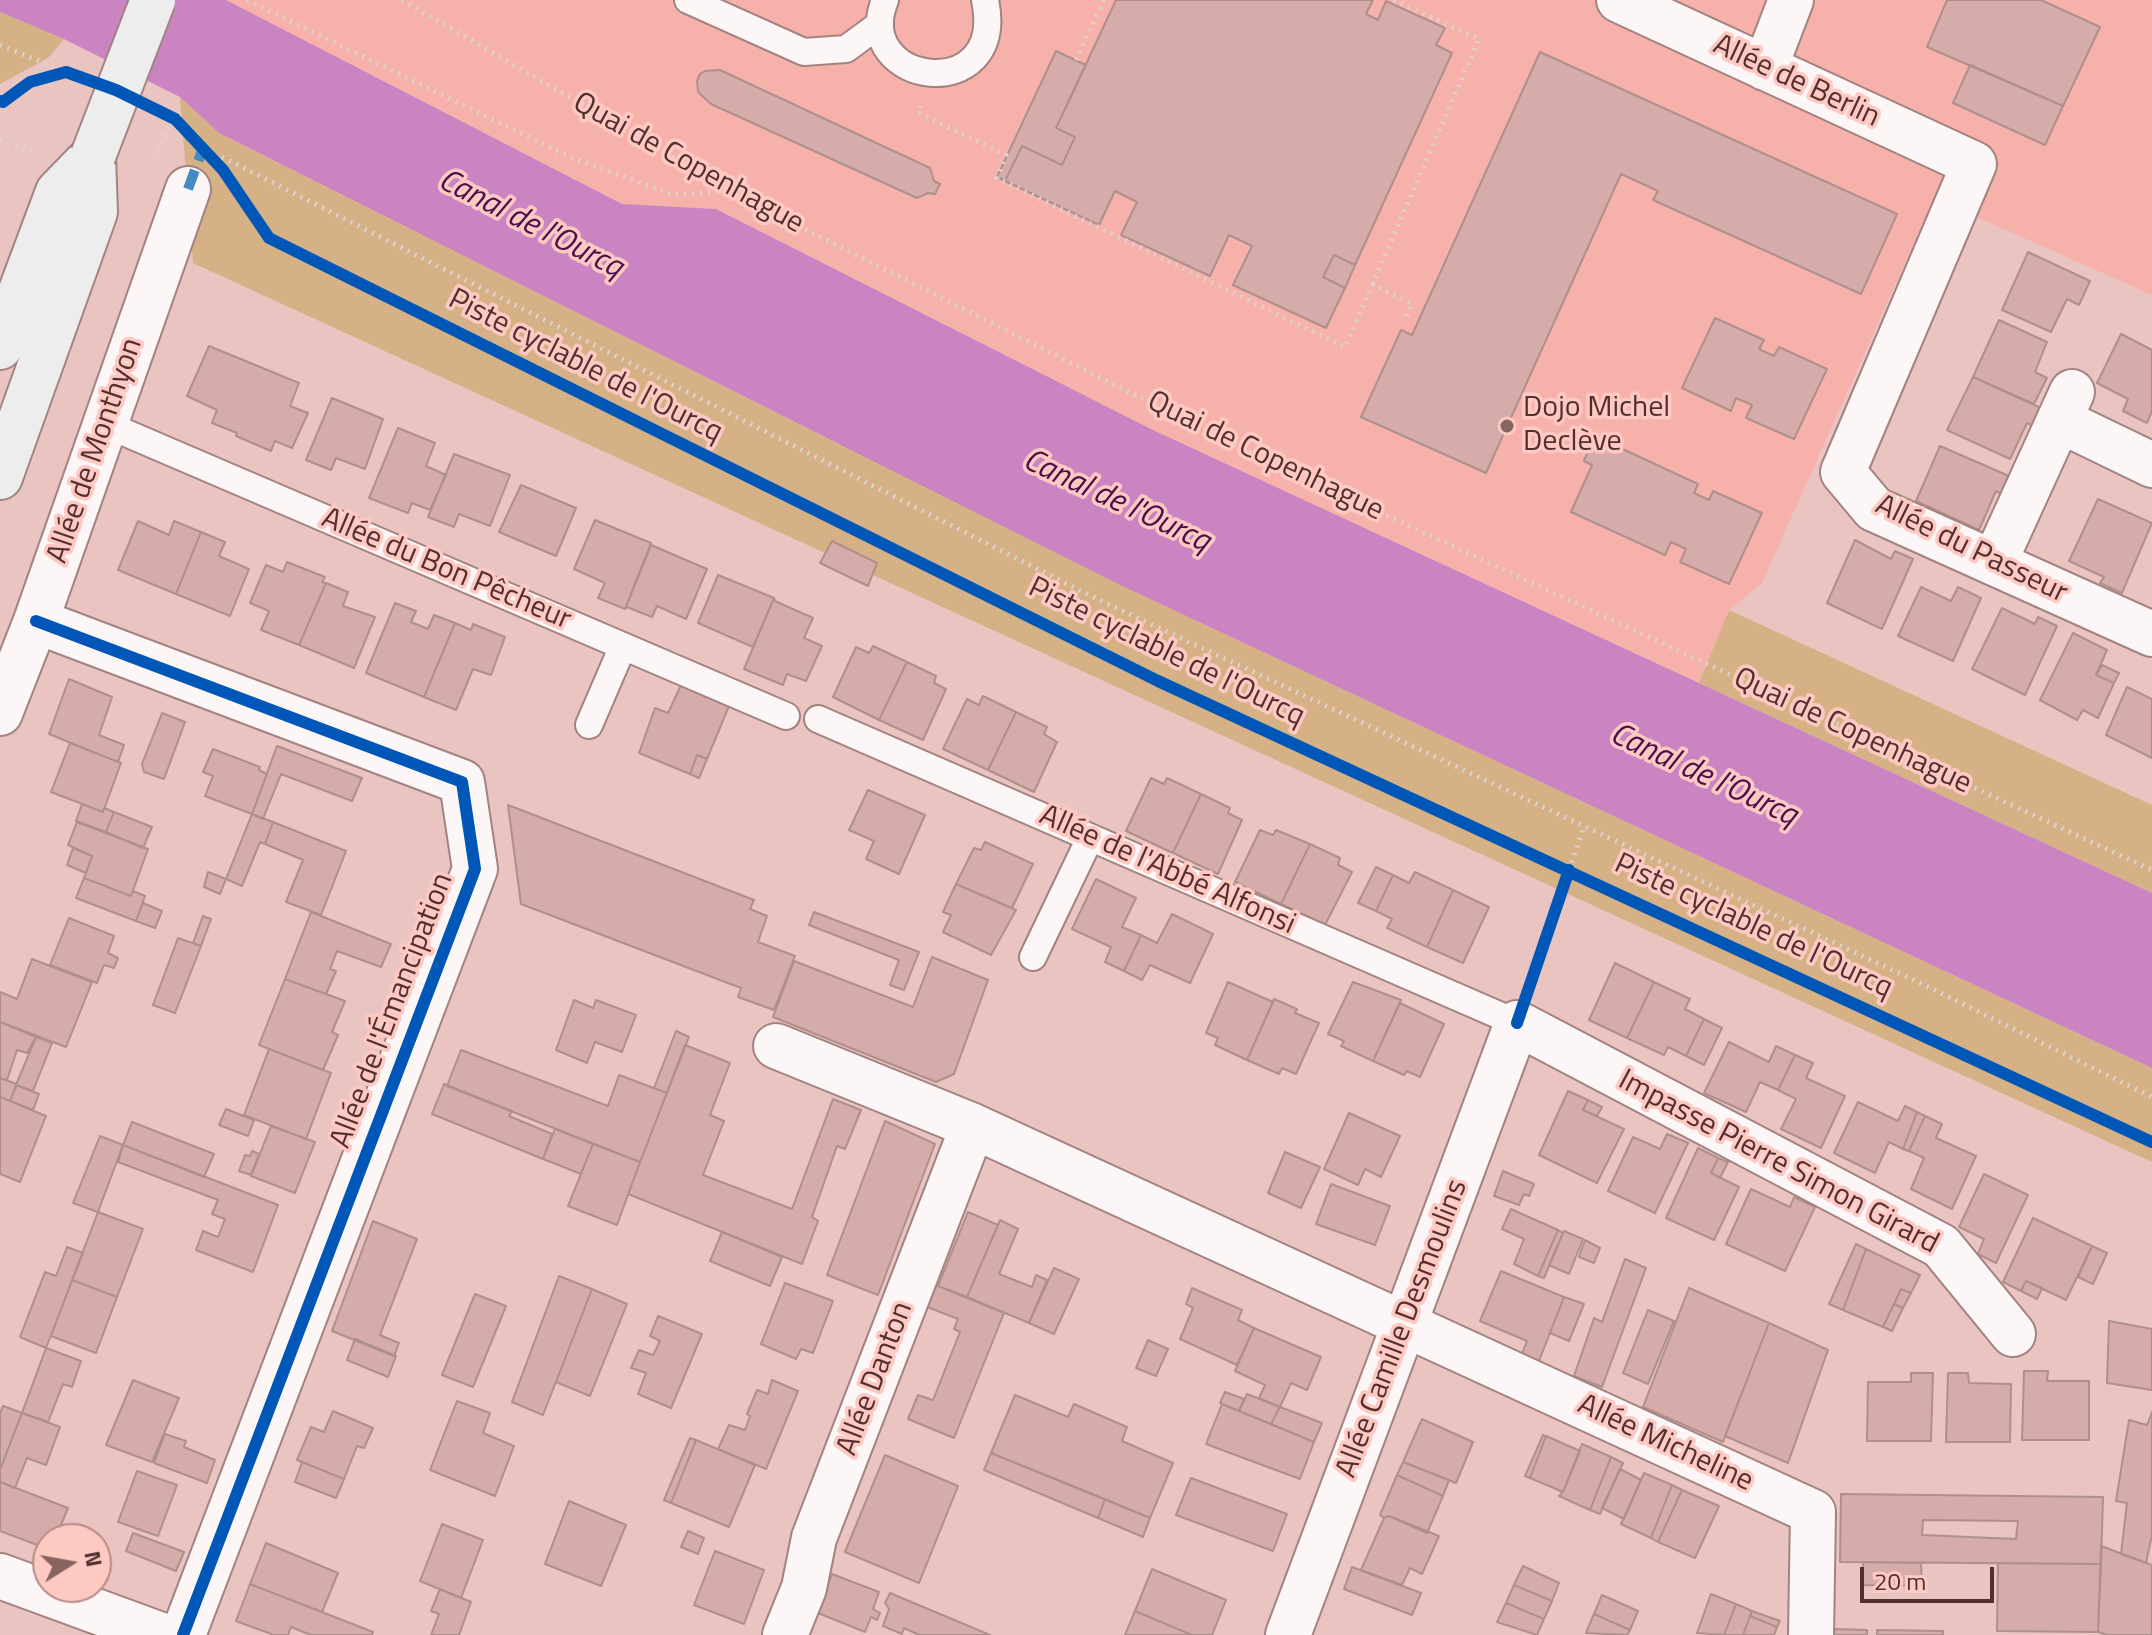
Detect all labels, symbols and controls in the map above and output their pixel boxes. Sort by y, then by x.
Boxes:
street label: Allée de Berlin [1707,28,1885,136]
street label: Quai de Copenhague [566,86,810,242]
water label: Canal de l'Ourcq [431,162,629,288]
street label: Piste cyclable de l'Ourcq [442,282,728,452]
street label: Allée de Monthyon [41,334,151,568]
street label: Quai de Copenhague [1141,384,1389,530]
place label: Dojo Michel Declève [1523,391,1670,462]
marker: Dojo Michel Declève [1498,417,1516,435]
water label: Canal de l'Ourcq [1016,442,1216,562]
street label: Allée du Passeur [1869,488,2073,612]
street label: Allée du Bon Pêcheur [316,501,576,639]
street label: Piste cyclable de l'Ourcq [1022,570,1310,736]
street label: Quai de Copenhague [1727,661,1977,803]
water label: Canal de l'Ourcq [1603,716,1803,836]
street label: Allée de l'Abbé Alfonsi [1033,798,1301,944]
street label: Piste cyclable de l'Ourcq [1608,847,1898,1007]
street label: Allée de l'Émancipation [324,868,462,1154]
street label: Impasse Pierre Simon Girard [1612,1063,1944,1263]
street label: Allée Camille Desmoulins [1330,1175,1476,1483]
street label: Allée Danton [830,1297,922,1461]
street label: Allée Micheline [1572,1388,1758,1500]
north arrow [32,1523,112,1603]
text: N [75,1548,112,1570]
scale bar [1864,1551,1998,1601]
text: 20 m [1874,1563,1926,1599]

